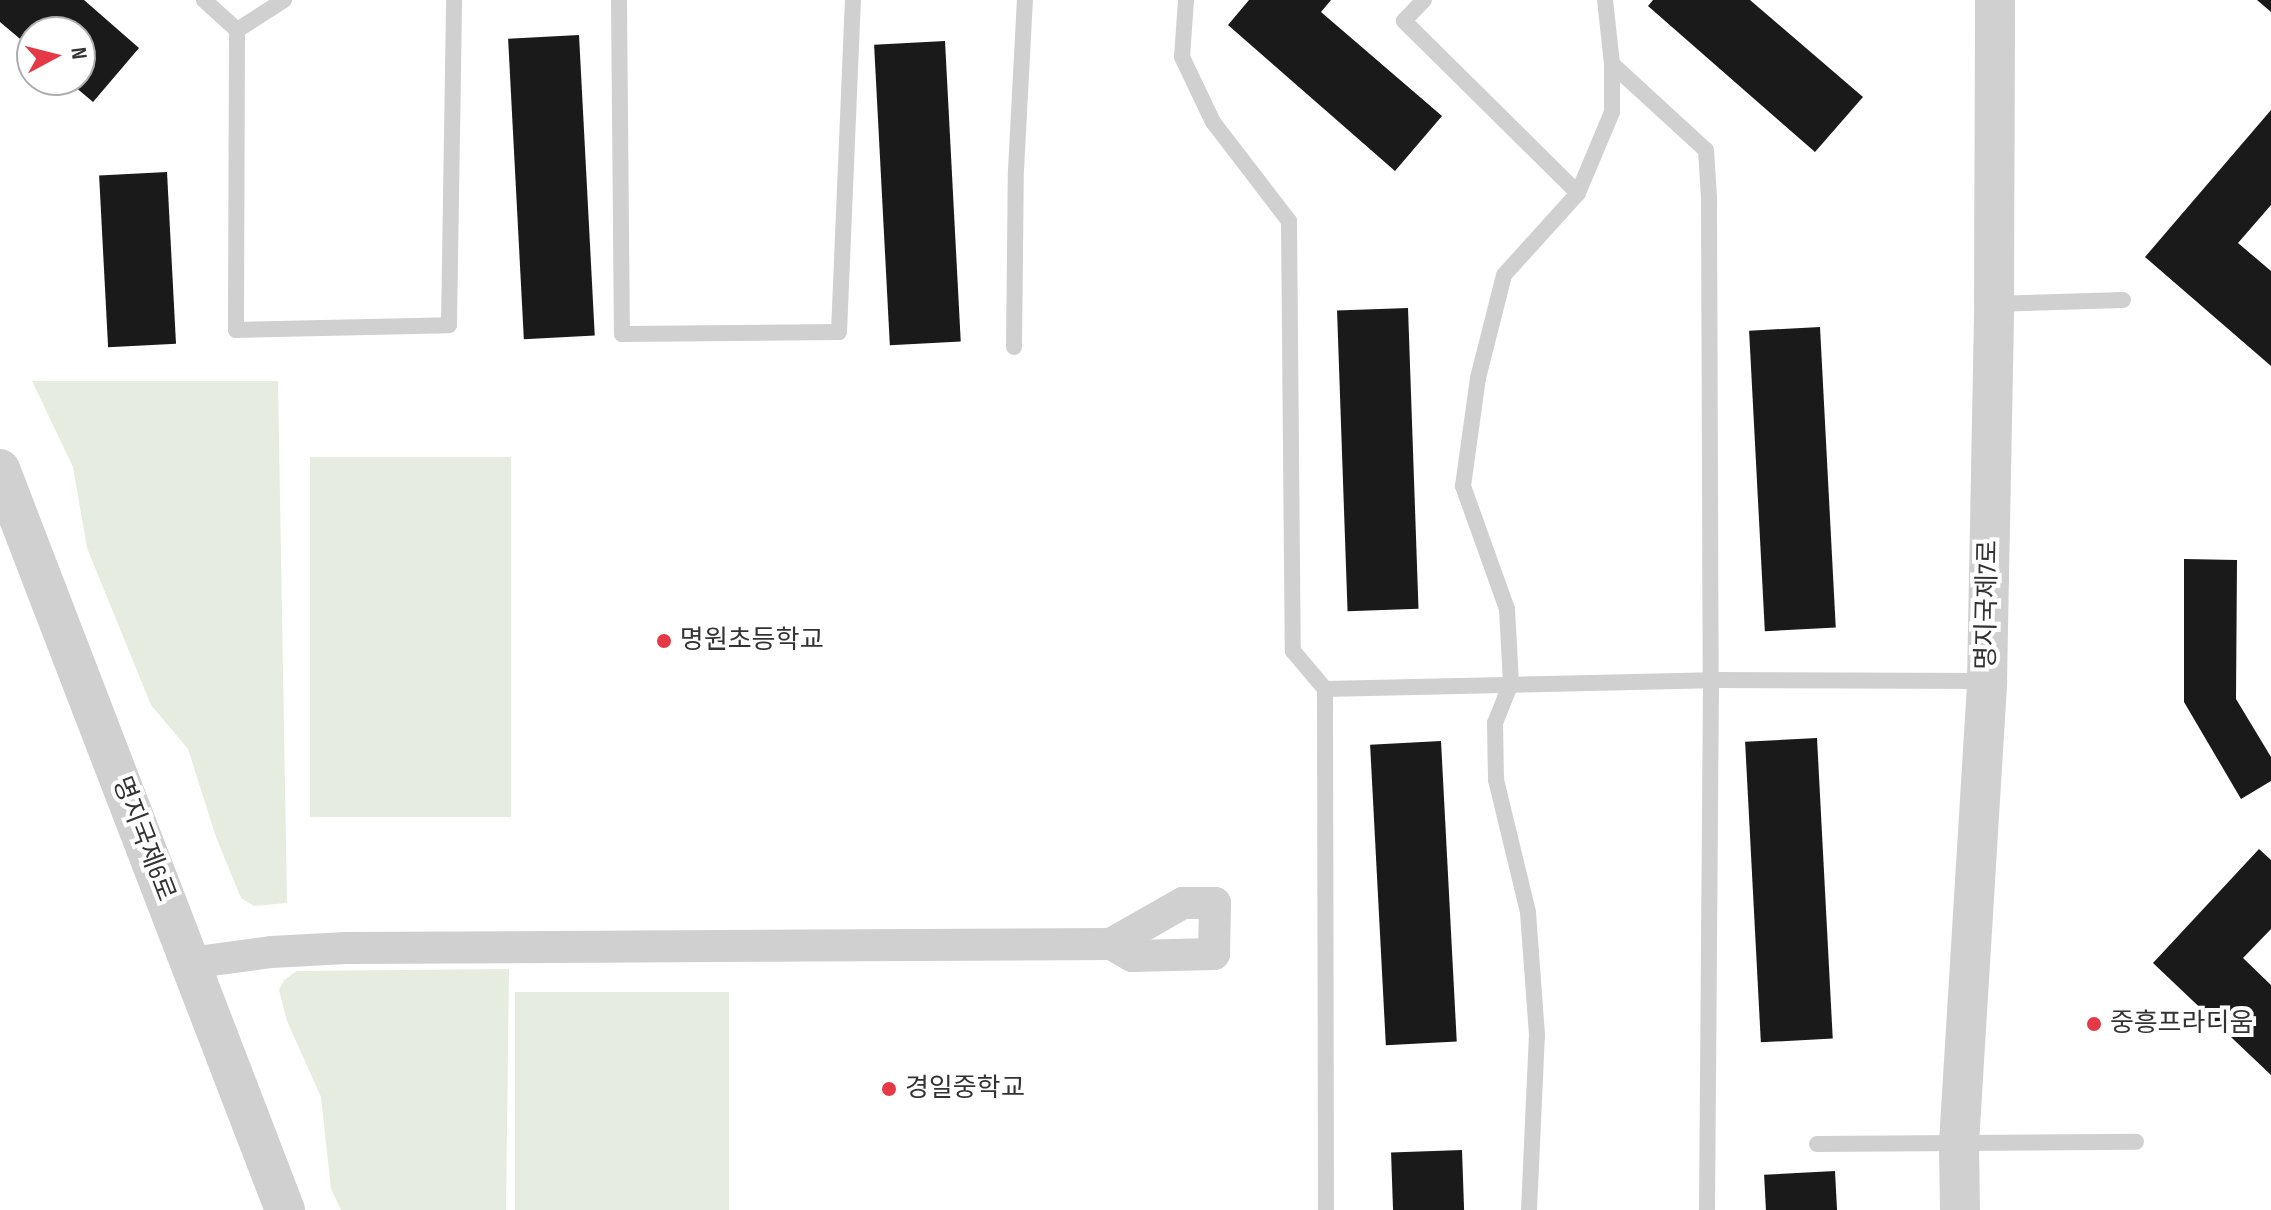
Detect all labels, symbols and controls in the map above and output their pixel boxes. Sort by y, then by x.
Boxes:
north arrow [16,16,96,96]
text: N [64,46,92,61]
street label: 명지국제7로 [1971,540,2005,670]
place label: 명원초등학교 [680,625,824,657]
marker: 명원초등학교 [655,632,673,650]
street label: 명지국제6로 [105,772,181,906]
place label: 중흥프라디움 [2110,1008,2254,1040]
marker: 중흥프라디움 [2085,1015,2103,1033]
place label: 경일중학교 [905,1073,1025,1105]
marker: 경일중학교 [880,1080,898,1098]

